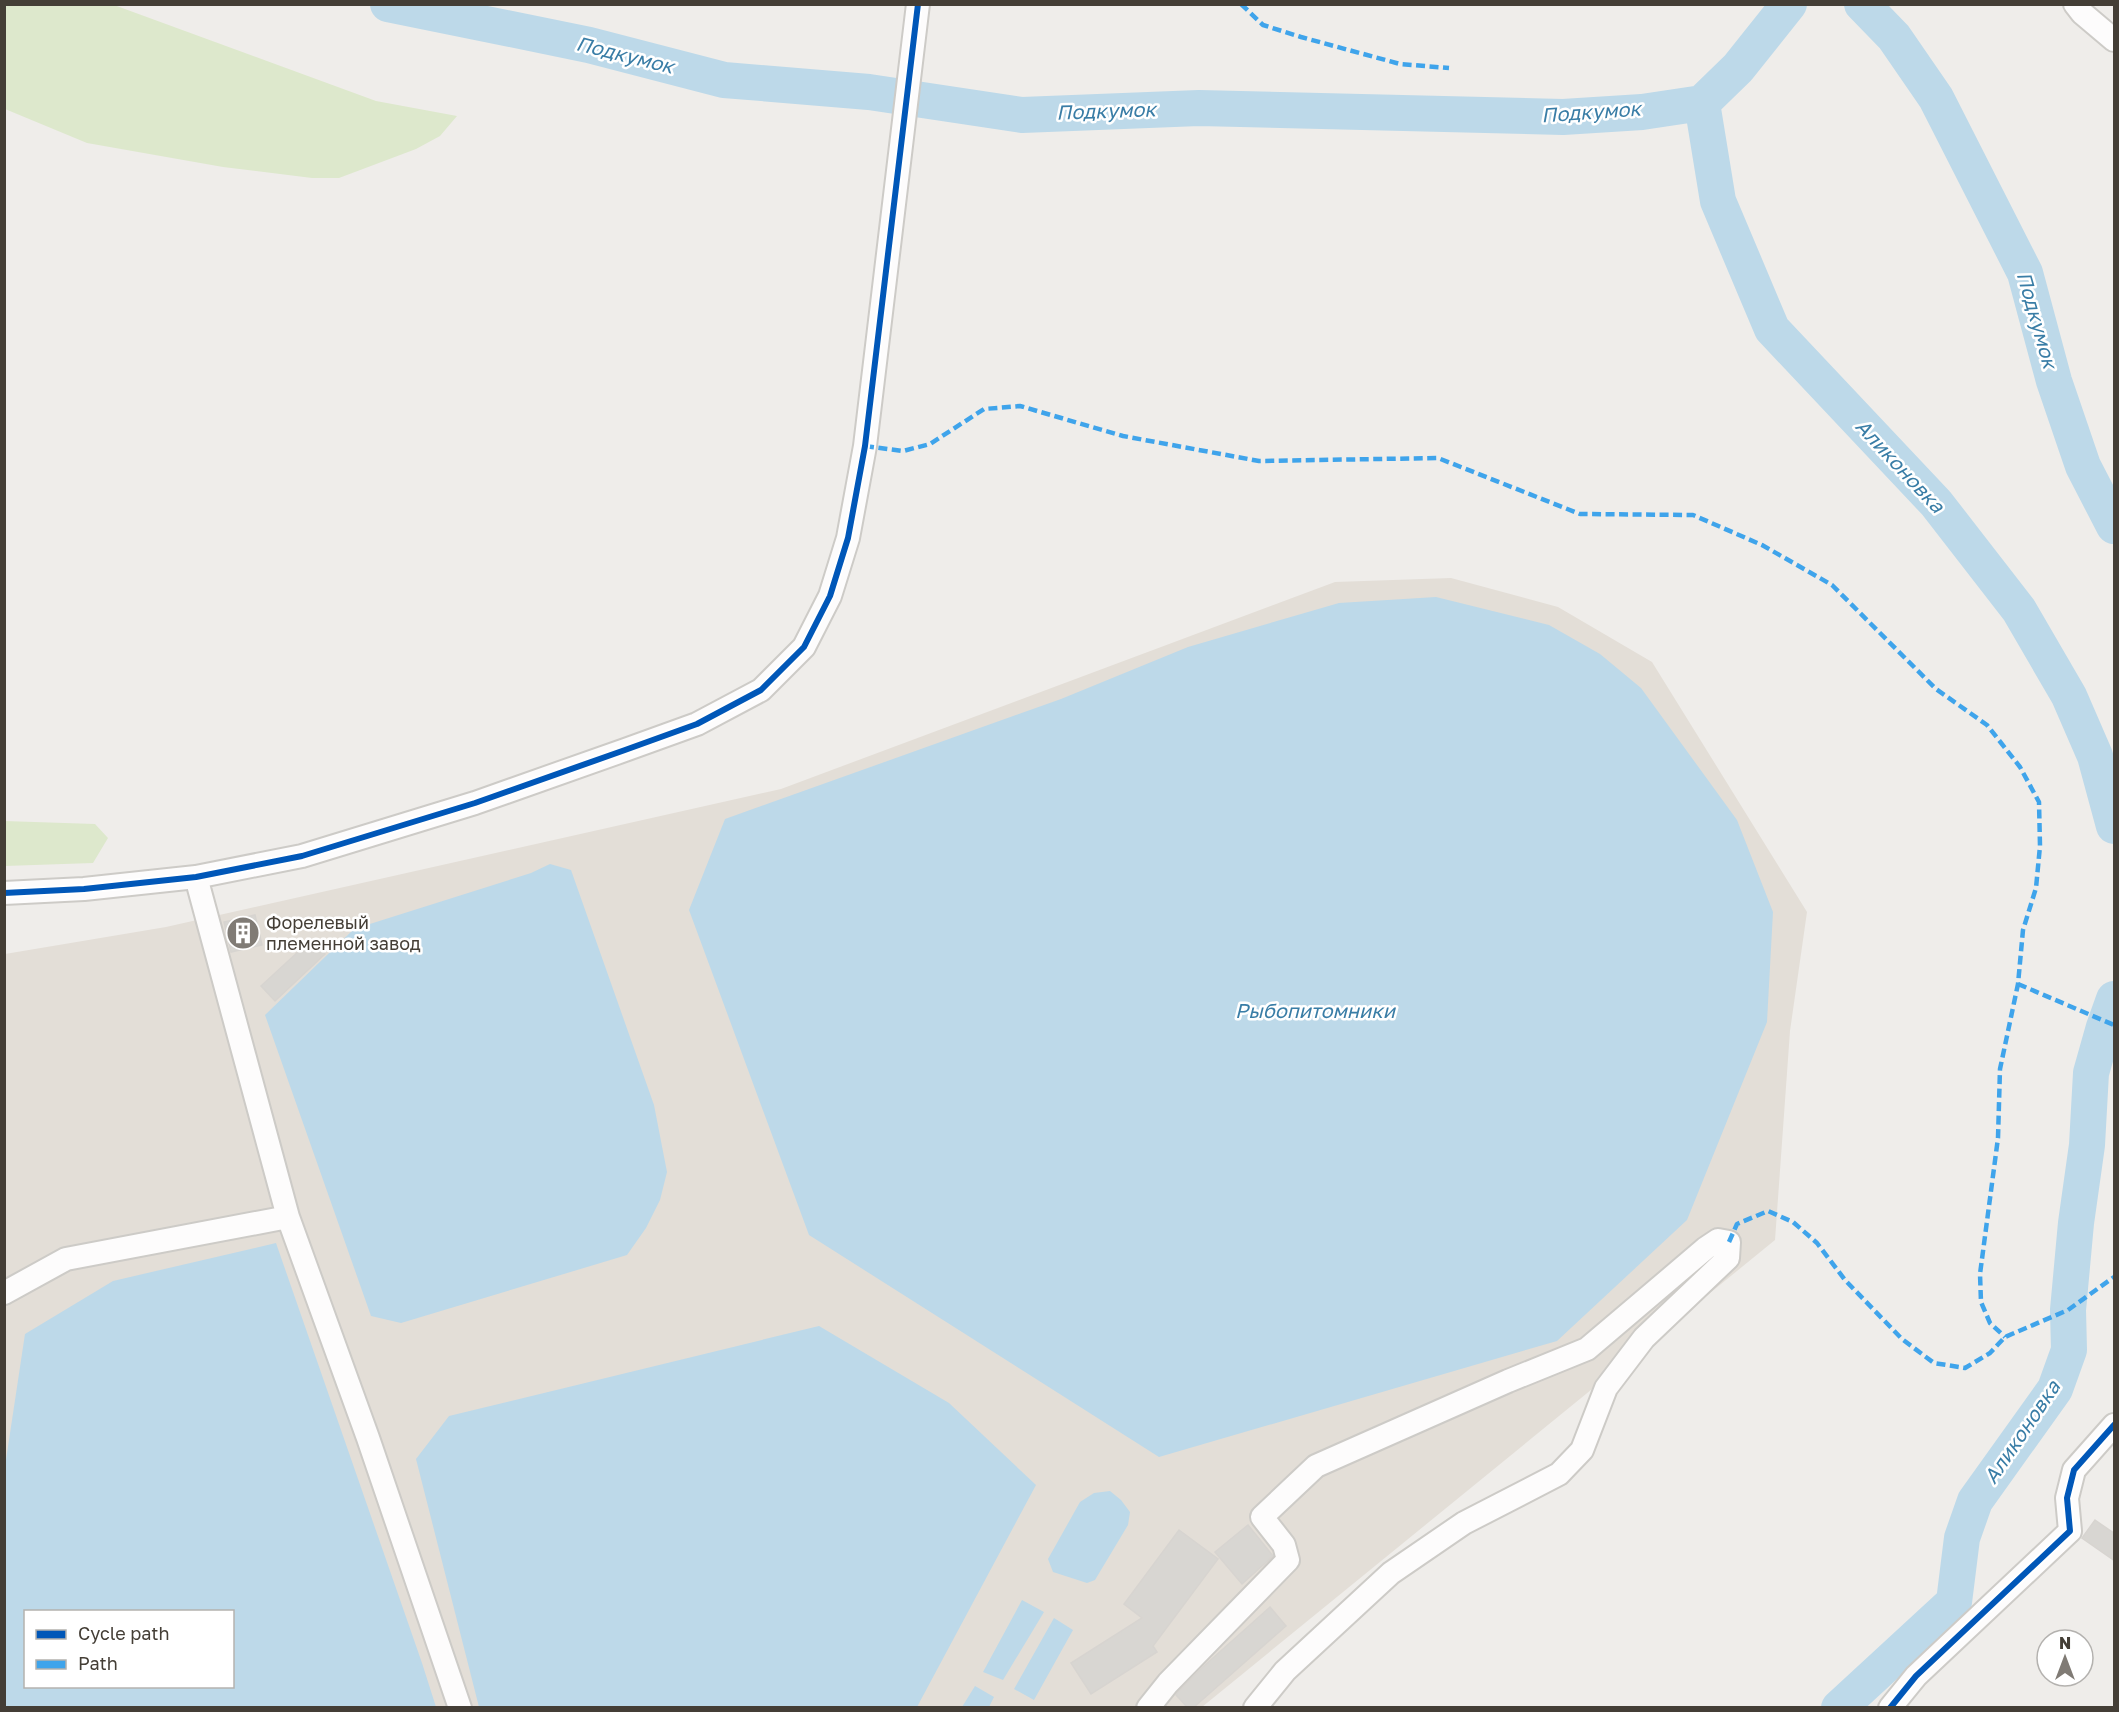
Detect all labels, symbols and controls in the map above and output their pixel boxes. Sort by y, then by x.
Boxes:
water label: Подкумок [574,30,679,79]
water label: Подкумок [1540,95,1644,127]
water label: Подкумок [1056,96,1159,125]
water label: Подкумок [2012,268,2064,374]
water label: Аликоновка [1851,414,1951,517]
place label: Форелевый племенной завод [266,911,421,954]
building icon: Форелевый племенной завод [225,915,261,951]
water label: Рыбопитомники [1235,998,1397,1022]
water label: Аликоновка [1978,1375,2065,1487]
legend [24,1610,234,1688]
text: Cycle path [78,1622,170,1644]
north arrow [2035,1628,2095,1688]
text: N [2059,1633,2071,1653]
text: Path [78,1652,118,1674]

